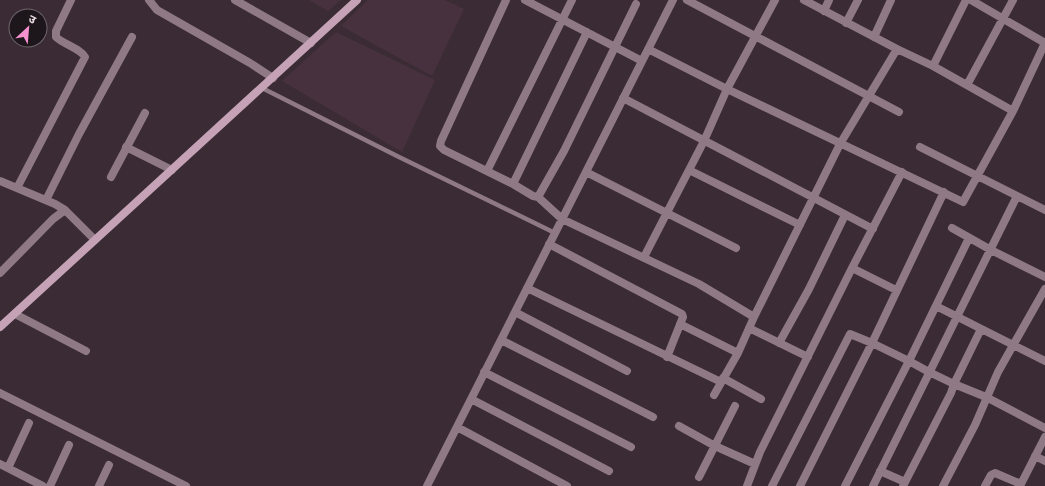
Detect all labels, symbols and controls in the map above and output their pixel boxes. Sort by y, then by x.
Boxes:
north arrow [8,8,48,48]
text: उ [26,11,39,27]

